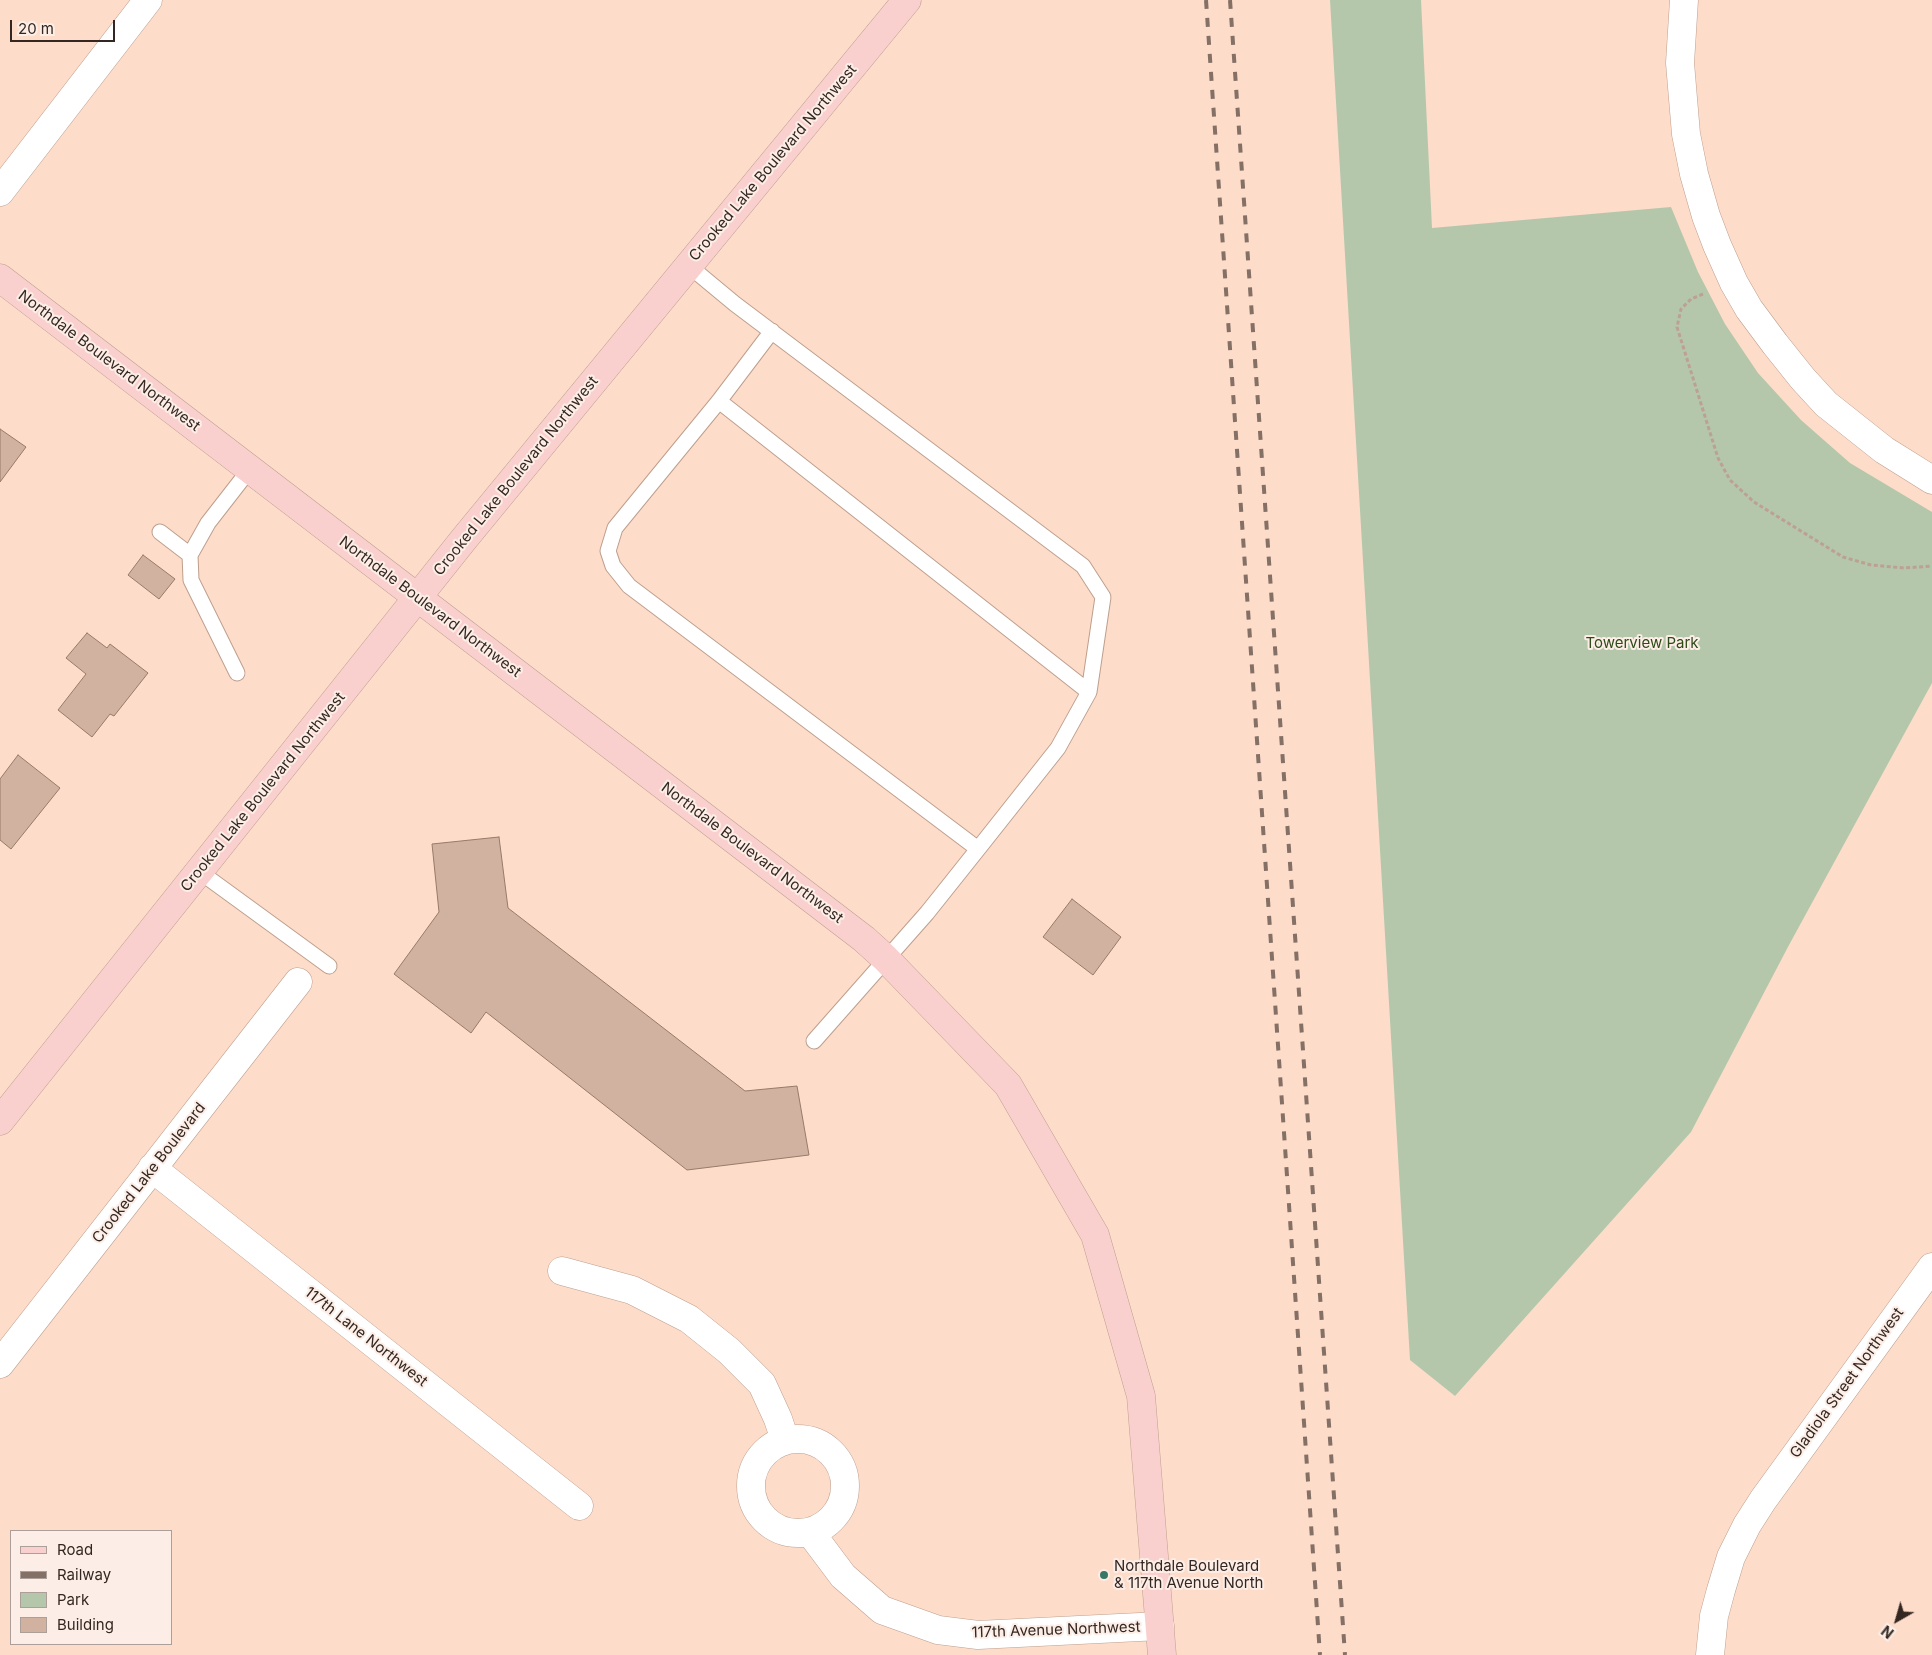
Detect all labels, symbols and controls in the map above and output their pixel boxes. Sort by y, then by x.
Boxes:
scale bar [12,10,118,42]
text: 20 m [18,19,54,38]
street label: Crooked Lake Boulevard Northwest [685,61,861,265]
street label: Northdale Boulevard Northwest [15,287,203,435]
street label: Crooked Lake Boulevard Northwest [430,373,602,579]
street label: Northdale Boulevard Northwest [336,533,524,681]
park label: Towerview Park [1585,634,1699,652]
street label: Crooked Lake Boulevard Northwest [177,689,349,895]
street label: Northdale Boulevard Northwest [658,779,846,927]
street label: Crooked Lake Boulevard [89,1099,209,1247]
street label: 117th Lane Northwest [301,1283,431,1391]
street label: Gladiola Street Northwest [1786,1304,1908,1462]
legend [10,1530,172,1645]
text: Road [57,1540,93,1559]
place label: Northdale Boulevard & 117th Avenue North [1114,1557,1263,1592]
text: Railway [57,1565,111,1584]
marker: Northdale Boulevard & 117th Avenue North [1098,1569,1110,1581]
text: Park [57,1590,89,1609]
north arrow [1872,1595,1922,1645]
text: Building [57,1615,114,1634]
street label: 117th Avenue Northwest [971,1618,1141,1642]
text: N [1878,1622,1897,1642]

